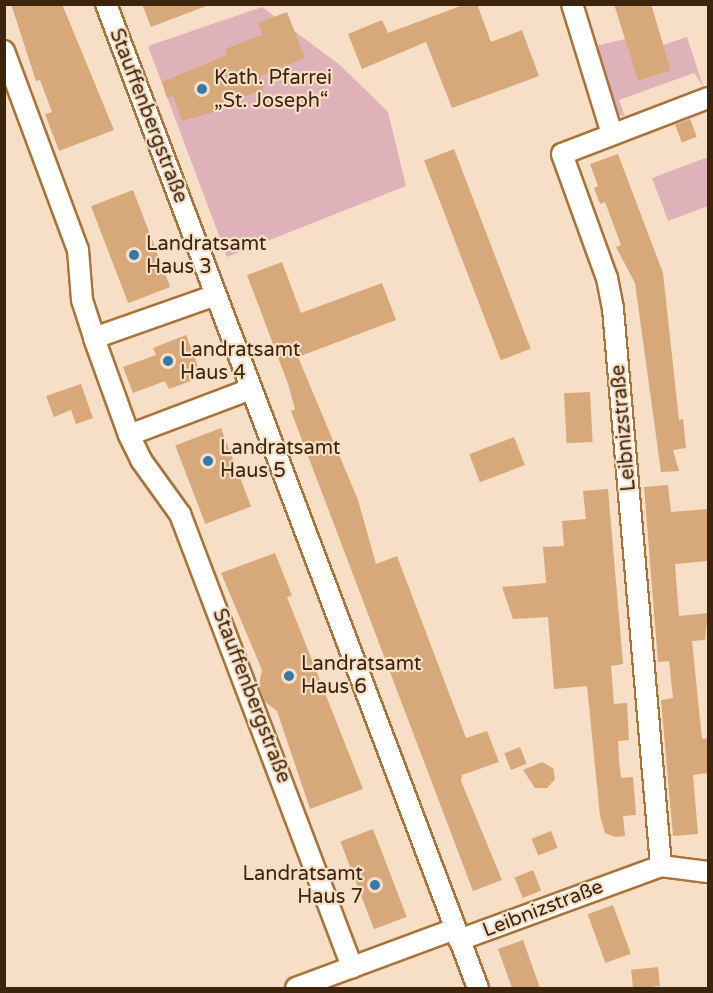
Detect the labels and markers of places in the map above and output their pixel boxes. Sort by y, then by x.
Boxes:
place label: Kath. Pfarrei „St. Joseph“ [214,66,332,113]
marker: Kath. Pfarrei „St. Joseph“ [195,82,209,96]
place label: Landratsamt Haus 3 [146,232,266,279]
marker: Landratsamt Haus 3 [127,248,141,262]
place label: Landratsamt Haus 4 [180,338,300,385]
marker: Landratsamt Haus 4 [161,354,175,368]
place label: Landratsamt Haus 5 [220,437,340,484]
marker: Landratsamt Haus 5 [201,454,215,468]
place label: Landratsamt Haus 6 [301,652,421,699]
marker: Landratsamt Haus 6 [282,669,296,683]
place label: Landratsamt Haus 7 [243,862,363,909]
marker: Landratsamt Haus 7 [368,878,382,892]

